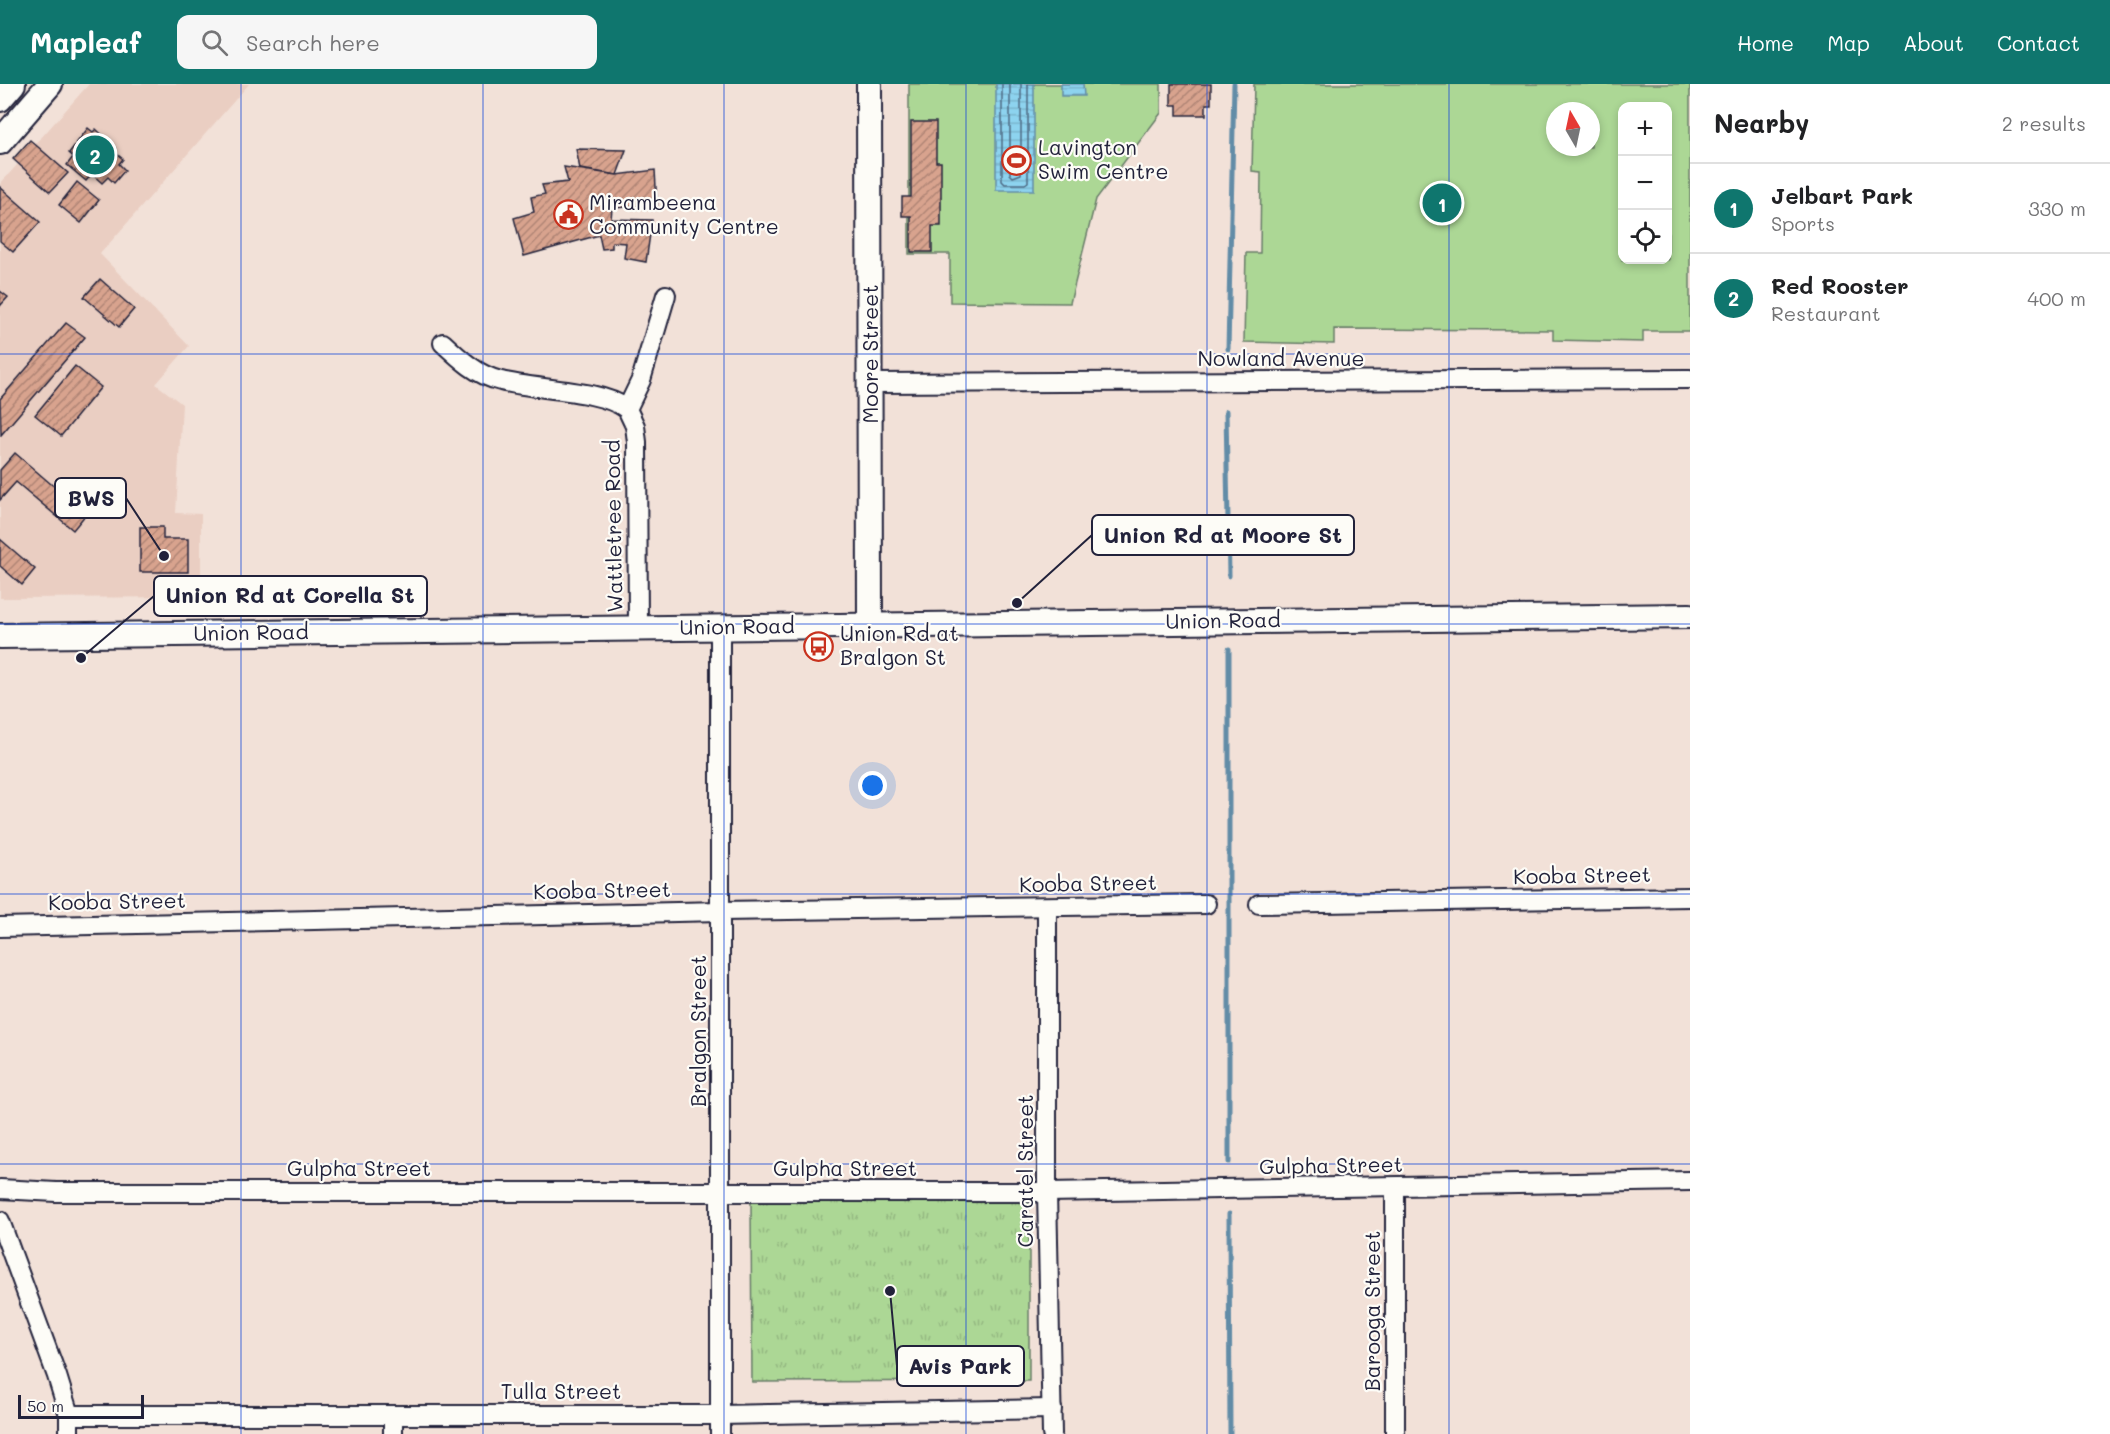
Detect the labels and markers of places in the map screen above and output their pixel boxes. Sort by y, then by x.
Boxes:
pin: 2 [76,132,115,178]
place label: Lavington Swim Centre [1038,133,1168,184]
sports icon: Lavington Swim Centre [1001,144,1033,176]
pin: 1 [1422,180,1462,226]
place label: Mirambeena Community Centre [589,188,779,239]
public building icon: Mirambeena Community Centre [552,199,584,231]
callout: BWS [55,478,126,518]
callout: Union Rd at Moore St [1092,515,1354,555]
callout: Union Rd at Corella St [154,576,427,616]
place label: Union Rd at Bralgon St [840,619,959,670]
bus stop icon: Union Rd at Bralgon St [803,630,835,662]
callout: Avis Park [897,1346,1024,1386]

